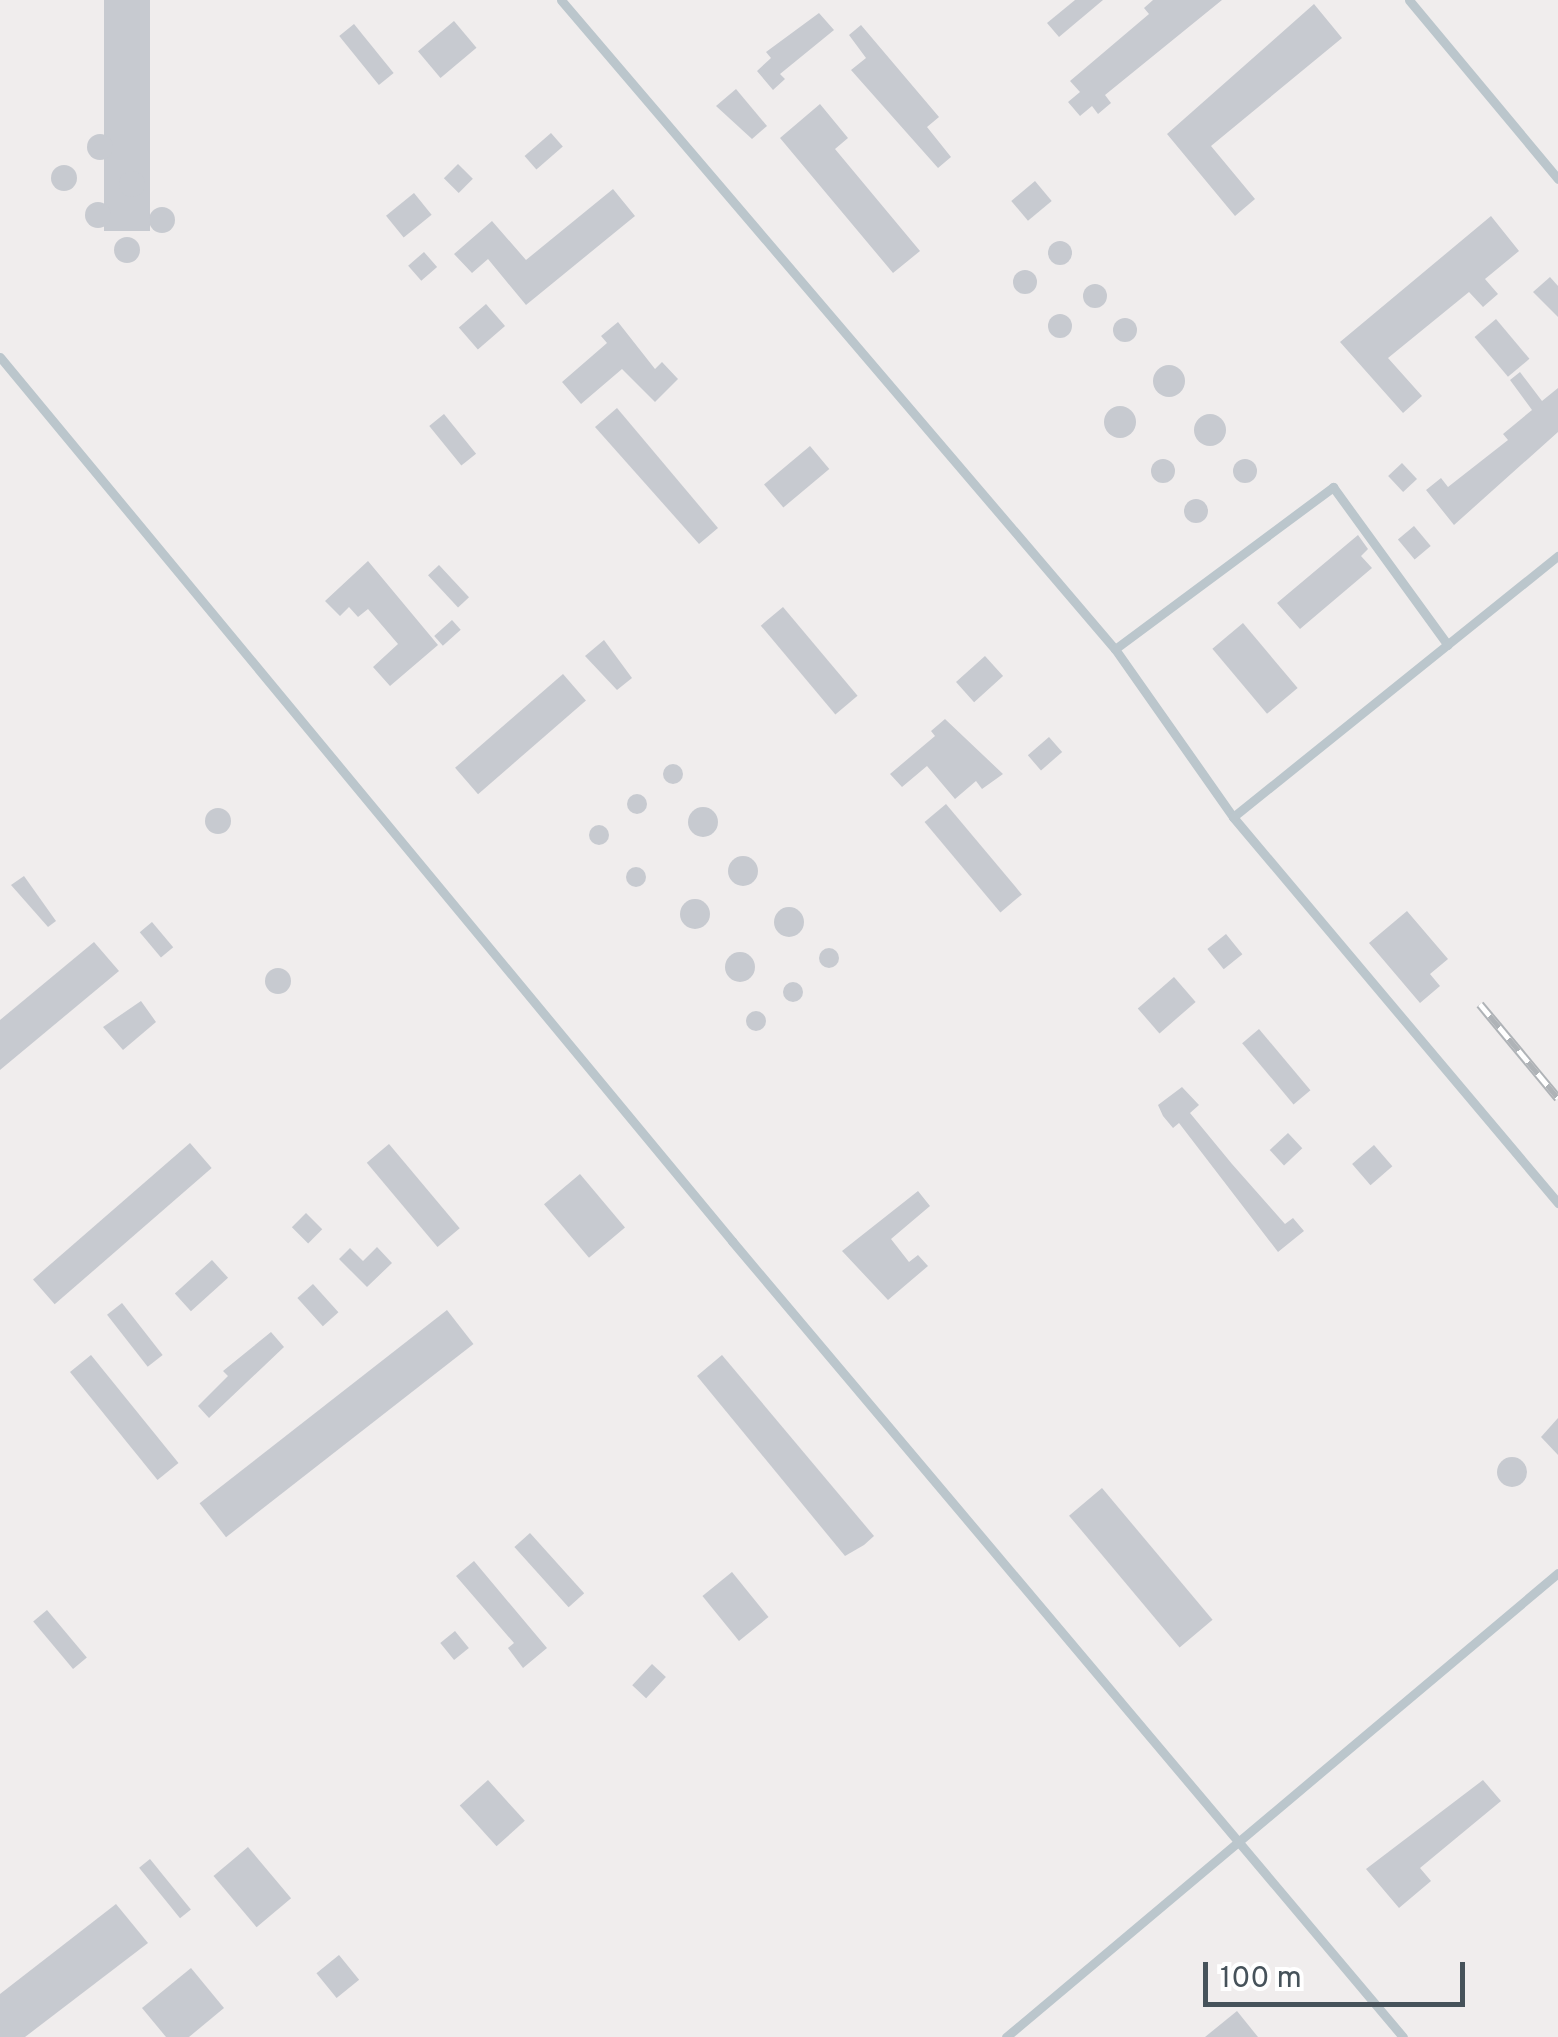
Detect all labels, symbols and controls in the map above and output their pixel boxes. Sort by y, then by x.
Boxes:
scale bar [1208,1942,1470,2004]
text: 100 m [1220,1961,1302,1998]

